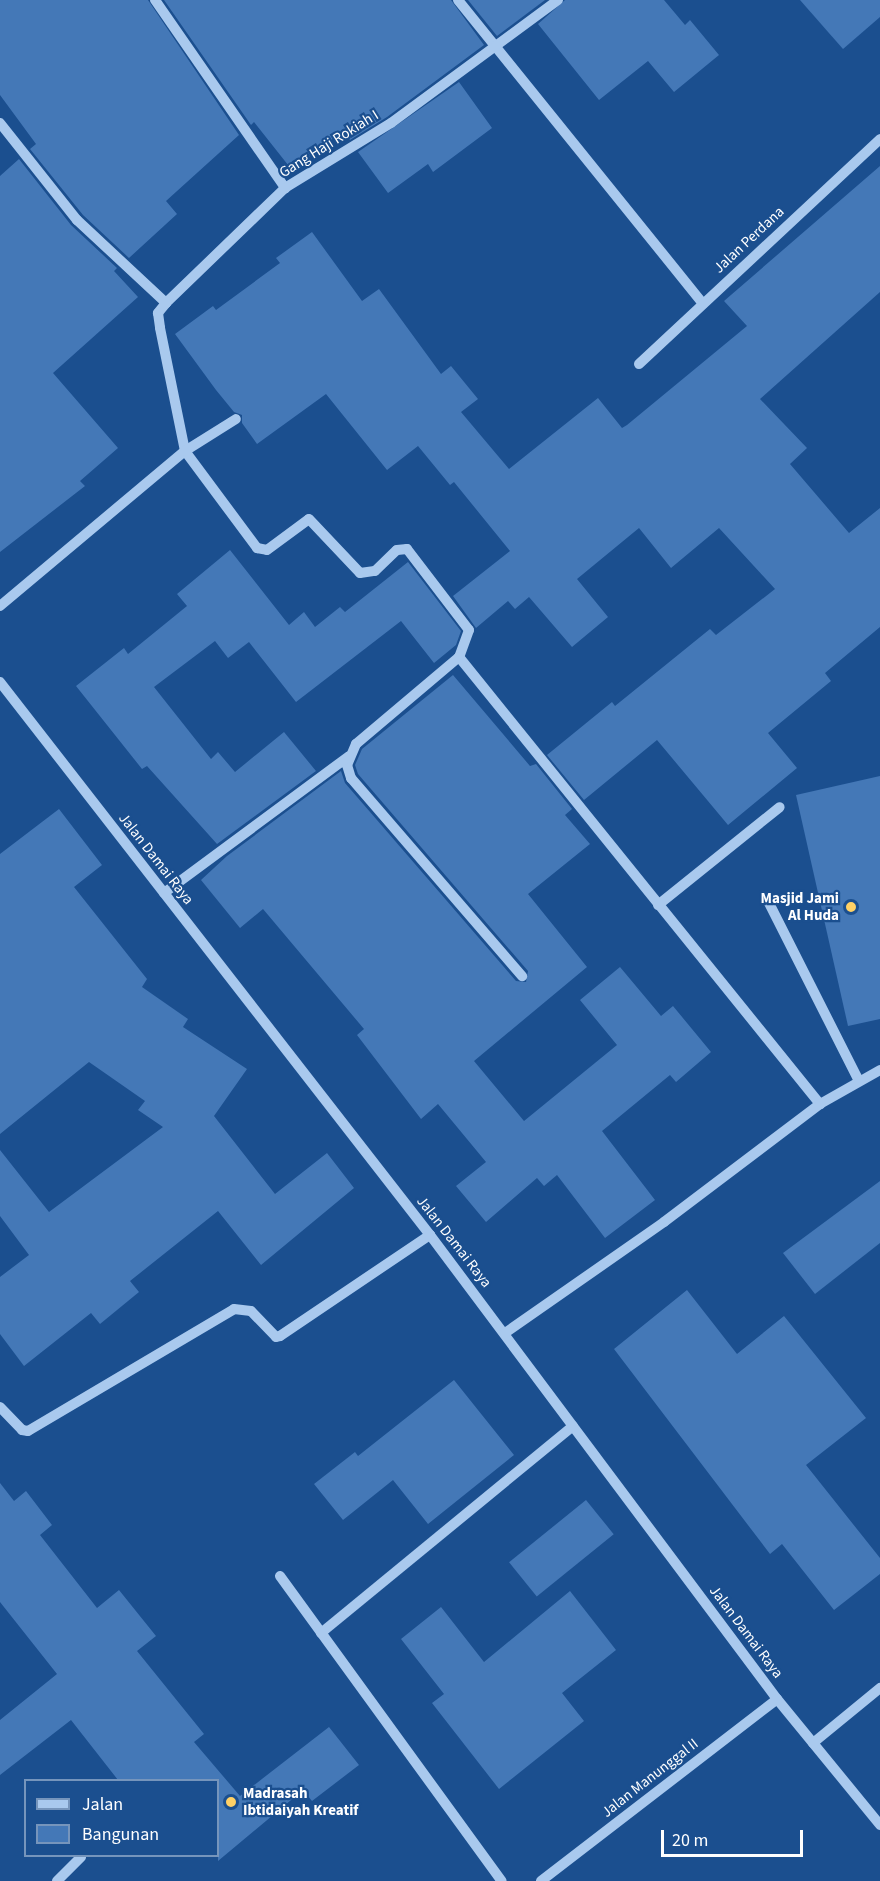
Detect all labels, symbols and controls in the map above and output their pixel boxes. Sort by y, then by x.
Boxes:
street label: Gang Haji Rokiah I [276,106,382,182]
street label: Jalan Perdana [710,203,788,277]
street label: Jalan Damai Raya [115,810,197,908]
place label: Masjid Jami Al Huda [761,889,839,924]
marker: Masjid Jami Al Huda [844,900,858,914]
street label: Jalan Damai Raya [413,1193,495,1291]
street label: Jalan Damai Raya [705,1582,787,1682]
street label: Jalan Manunggal II [598,1735,702,1821]
legend [24,1779,219,1857]
place label: Madrasah Ibtidaiyah Kreatif [243,1784,358,1819]
text: Jalan [82,1792,123,1817]
marker: Madrasah Ibtidaiyah Kreatif [224,1795,238,1809]
scale bar [664,1818,806,1856]
text: Bangunan [82,1822,159,1847]
text: 20 m [672,1828,708,1853]

